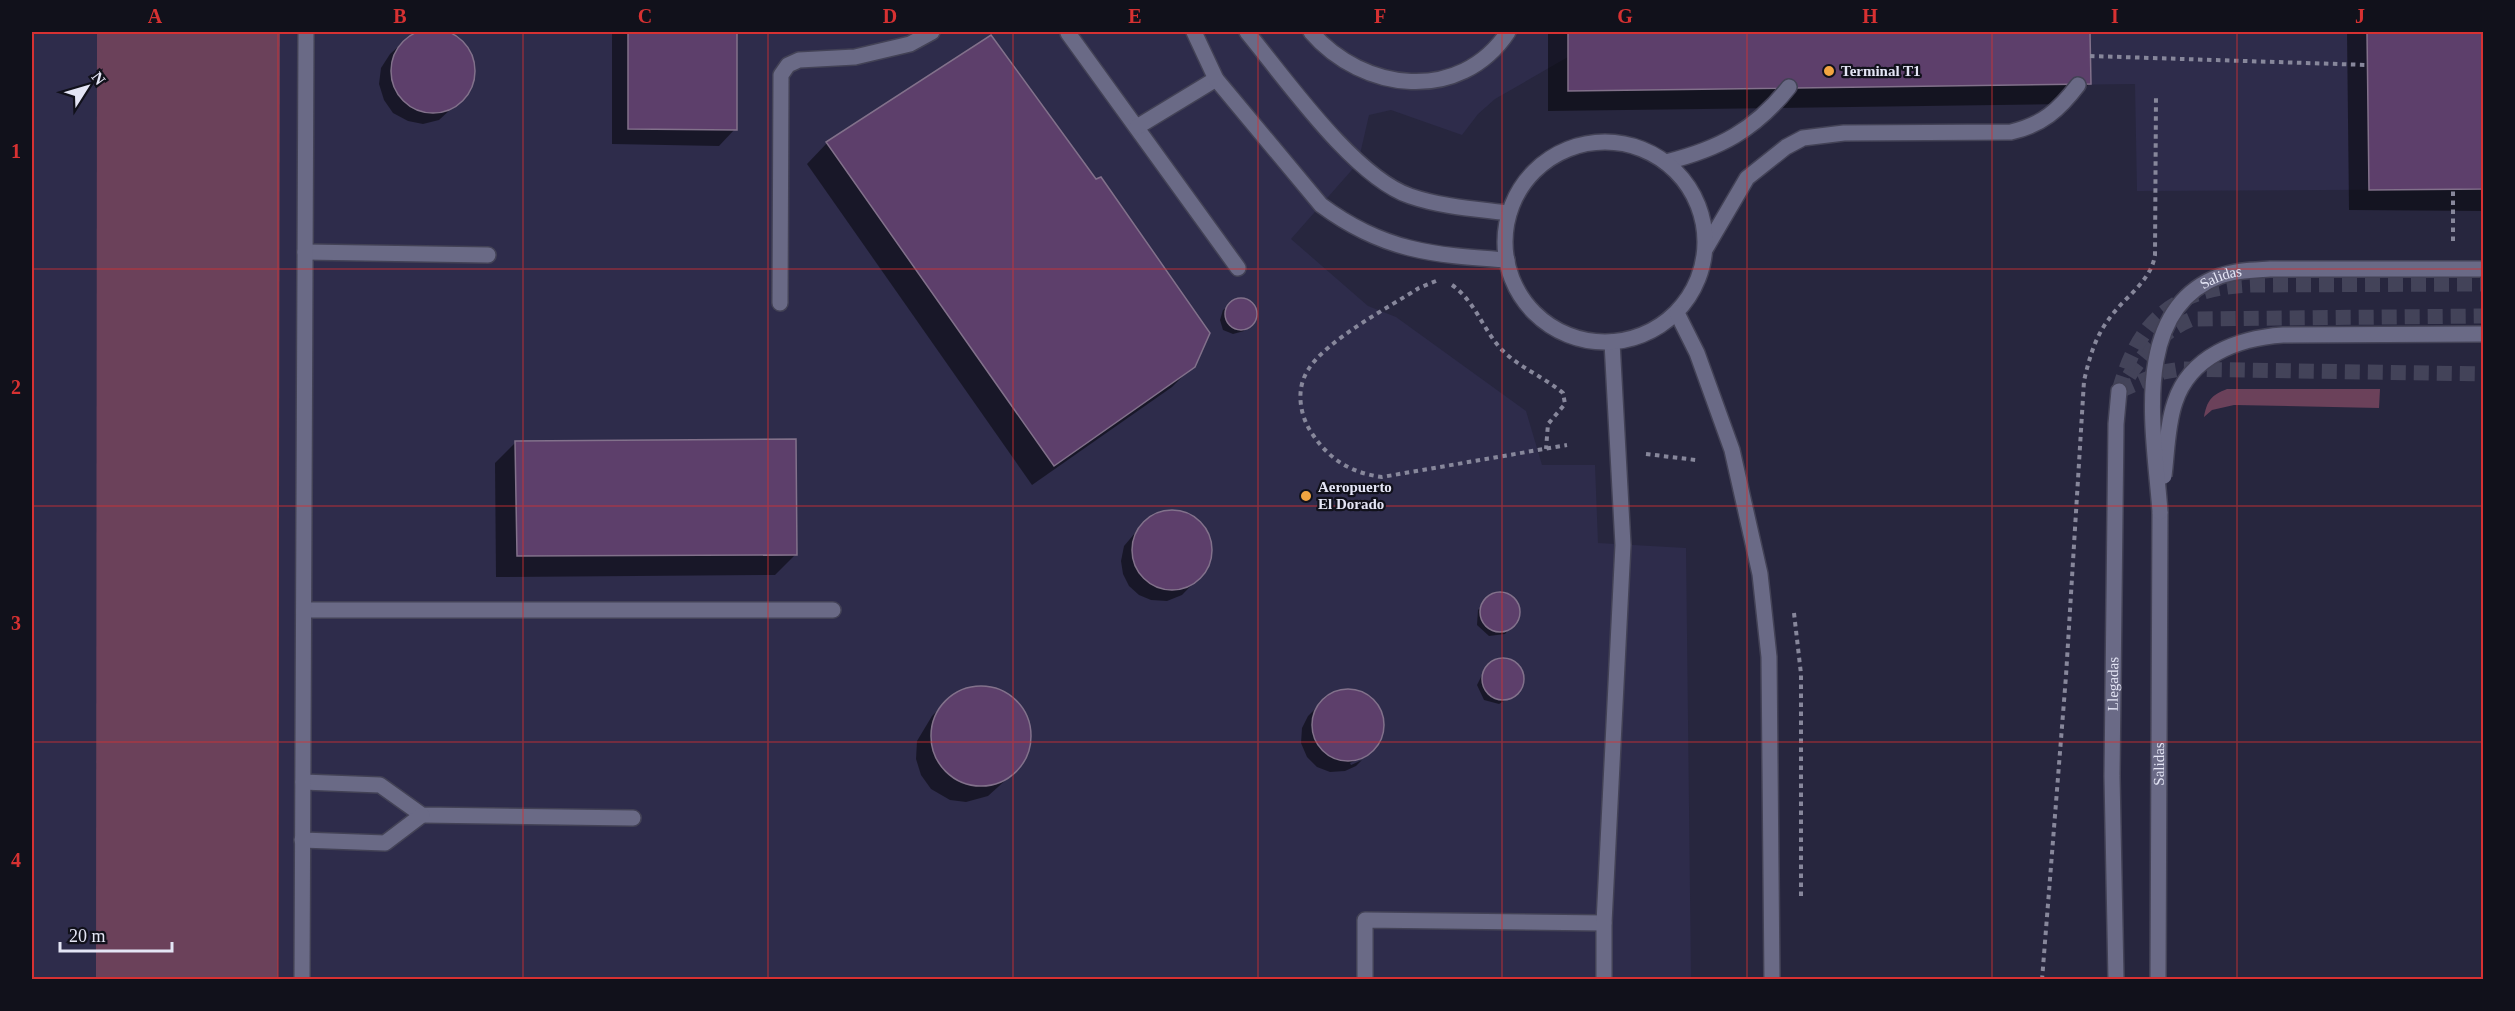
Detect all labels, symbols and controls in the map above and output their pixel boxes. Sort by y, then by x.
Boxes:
text: A [148,5,163,27]
text: B [393,5,407,27]
text: C [638,5,652,27]
text: D [883,5,897,27]
text: E [1128,5,1142,27]
text: F [1374,5,1386,27]
text: G [1617,5,1633,27]
text: H [1862,5,1878,27]
text: I [2111,5,2119,27]
text: J [2355,5,2365,27]
north arrow [57,57,117,117]
place label: Terminal T1 [1841,63,1921,79]
marker: Terminal T1 [1822,64,1836,78]
text: N [88,69,109,88]
text: 1 [11,140,21,162]
street label: Salidas [2197,263,2243,292]
text: 2 [11,376,21,398]
place label: Aeropuerto El Dorado [1318,479,1392,512]
marker: Aeropuerto El Dorado [1299,489,1313,503]
text: 3 [11,612,21,634]
street label: Llegadas [2105,657,2121,711]
street label: Salidas [2151,742,2167,786]
text: 4 [11,849,21,871]
scale bar [60,915,172,953]
text: 20 m [69,926,106,946]

